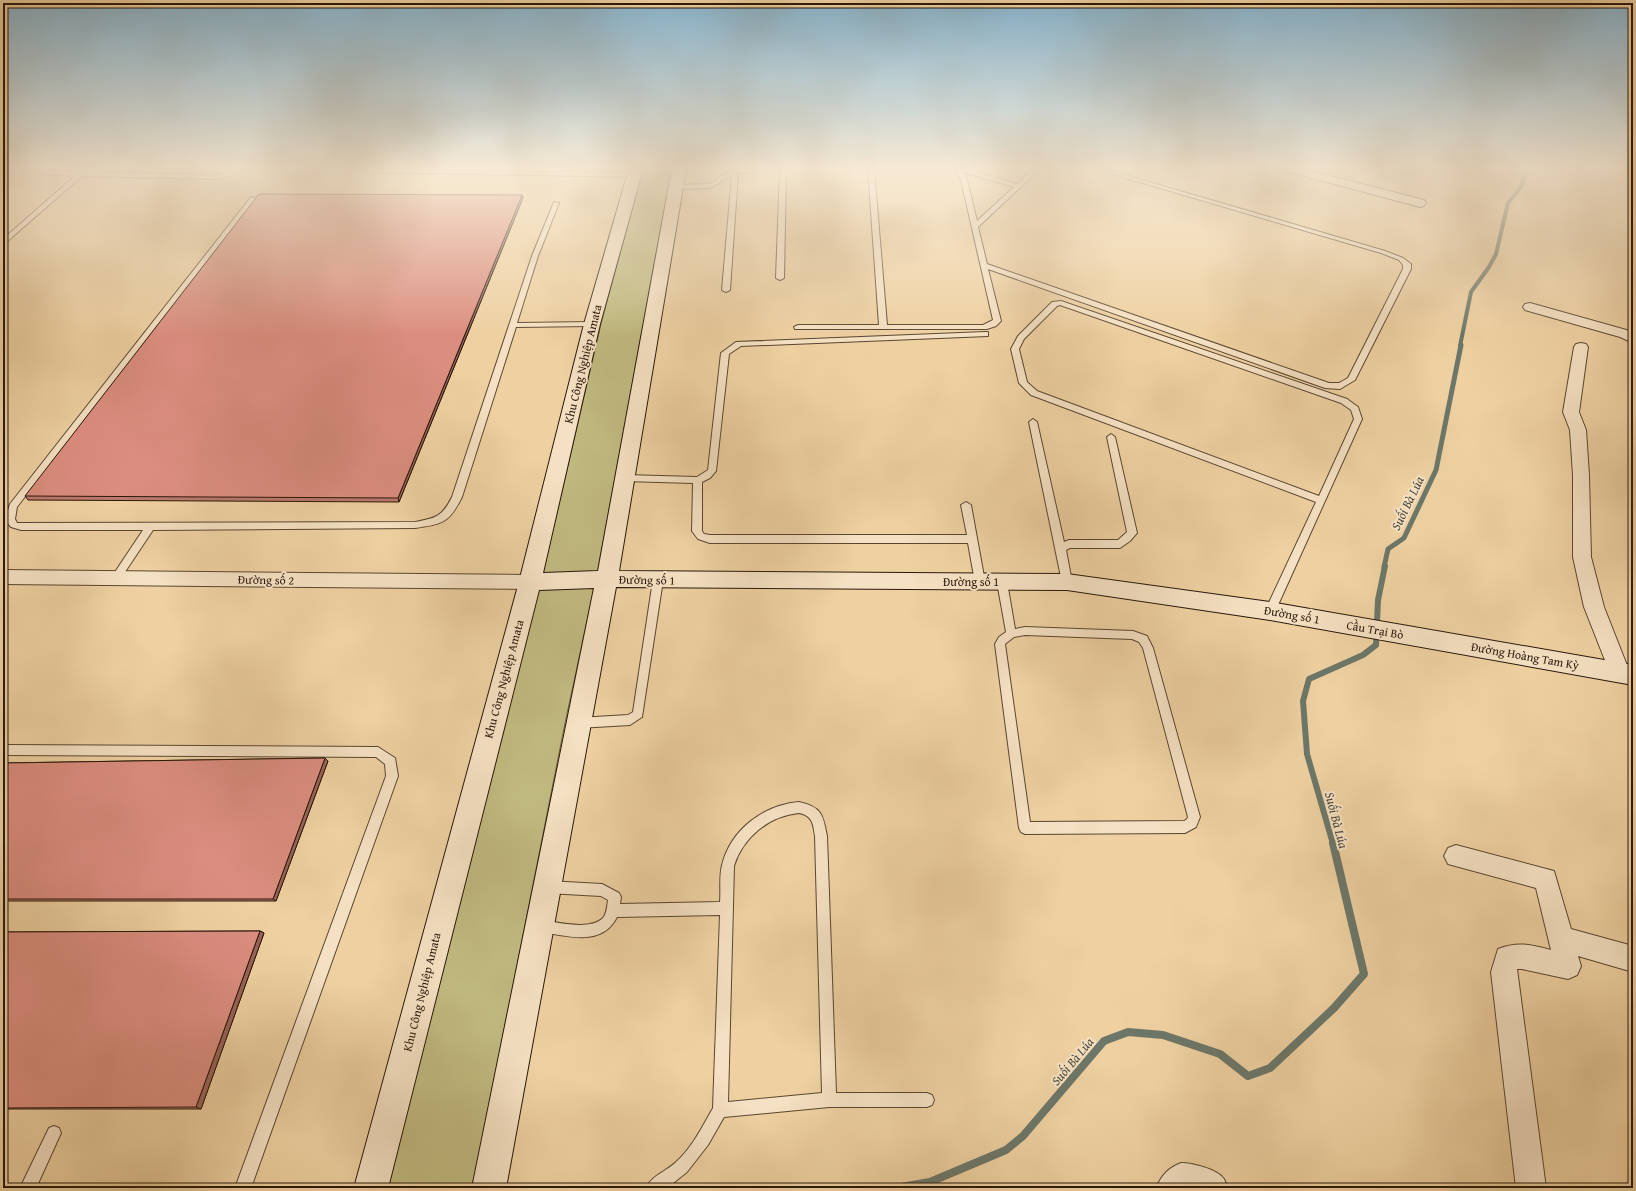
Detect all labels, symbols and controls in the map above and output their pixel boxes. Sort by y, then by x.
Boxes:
street label: Khu Công Nghiệp Amata [559,302,606,425]
water label: Suối Bà Lúa [1386,473,1429,533]
street label: Đường số 2 [238,571,294,588]
street label: Đường số 1 [619,571,675,588]
street label: Đường số 1 [943,573,999,590]
street label: Đường số 1 [1263,601,1321,628]
street label: Cầu Trại Bò [1345,616,1405,643]
street label: Khu Công Nghiệp Amata [479,617,528,740]
street label: Đường Hoàng Tam Kỳ [1470,638,1580,673]
water label: Suối Bà Lúa [1320,790,1353,851]
street label: Khu Công Nghiệp Amata [398,930,445,1053]
water label: Suối Bà Lúa [1047,1033,1098,1090]

